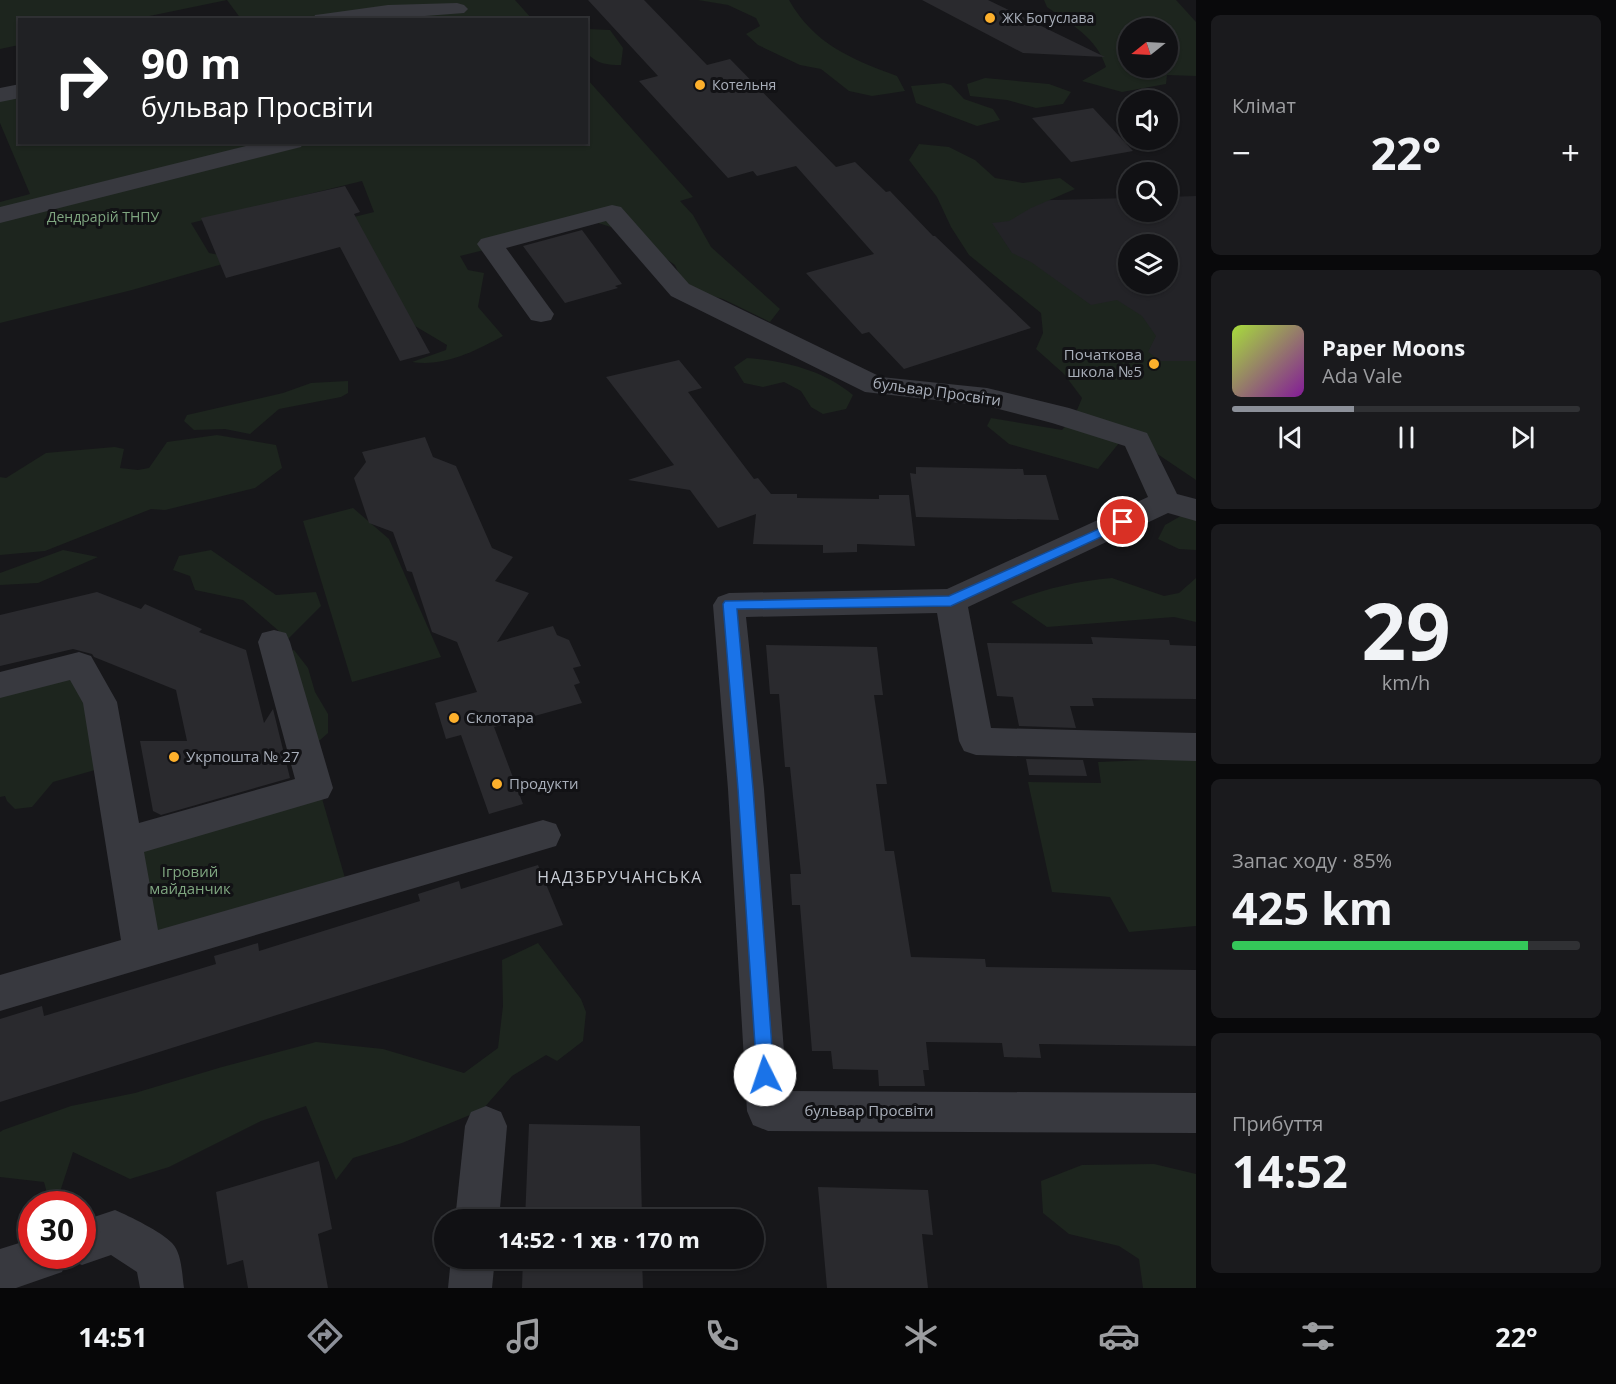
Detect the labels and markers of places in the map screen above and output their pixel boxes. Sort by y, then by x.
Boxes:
place label: ЖК Богуслава [1002,8,1094,27]
marker: ЖК Богуслава [983,11,997,25]
place label: Котельня [712,75,776,94]
marker: Котельня [693,78,707,92]
place label: Початкова школа №5 [1064,344,1142,381]
marker: Початкова школа №5 [1147,357,1161,371]
pin [1097,496,1148,547]
place label: Склотара [466,707,534,727]
marker: Склотара [447,711,461,725]
place label: Укрпошта № 27 [186,746,299,766]
marker: Укрпошта № 27 [167,750,181,764]
place label: Продукти [509,773,579,793]
marker: Продукти [490,777,504,791]

